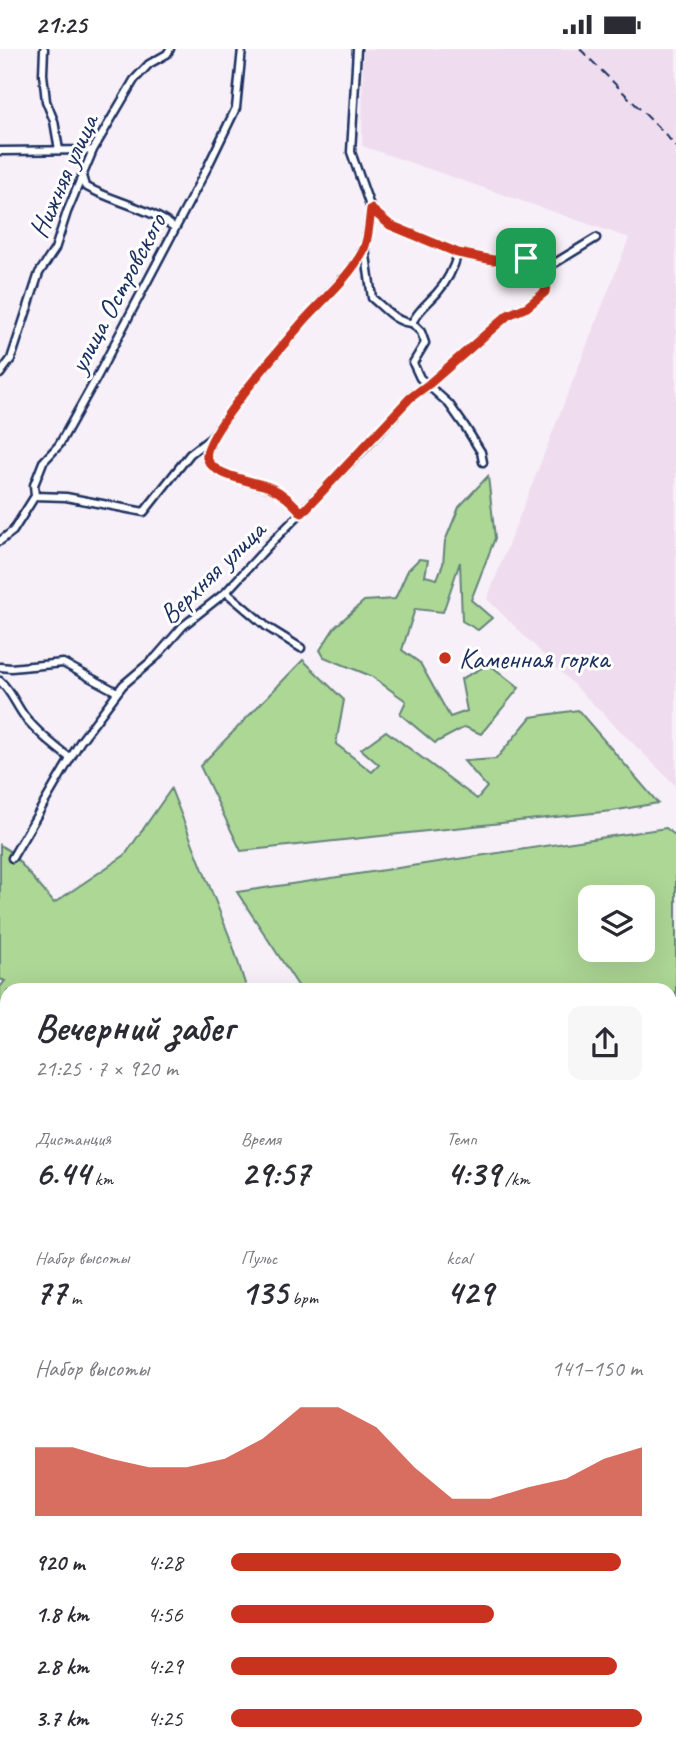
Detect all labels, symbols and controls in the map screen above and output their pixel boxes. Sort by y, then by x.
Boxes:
text: 21:25 [35,8,87,41]
street label: Нижняя улица [20,107,107,243]
street label: улица Островского [59,205,175,380]
pin [496,228,556,288]
icon: arrive [507,239,545,277]
street label: Верхняя улица [152,511,274,631]
place label: Каменная горка [459,641,612,676]
marker: Каменная горка [437,650,453,666]
map controls [578,885,655,962]
button: layers [578,885,655,962]
text: Вечерний забег [35,1004,234,1051]
button: share [568,1006,642,1080]
text: 21:25 · 7 × 920 m [35,1054,178,1083]
text: Дистанция [35,1127,111,1151]
text: Время [241,1127,281,1151]
text: Темп [446,1127,477,1151]
text: 6.44 [35,1151,90,1196]
text: 29:57 [241,1151,309,1196]
text: 4:39 [446,1151,500,1196]
text: km [90,1167,113,1191]
text: /km [500,1167,530,1191]
text: Набор высоты [35,1246,129,1270]
text: Пульс [241,1246,277,1270]
text: kcal [446,1246,471,1270]
text: 77 [35,1270,66,1315]
text: 135 [241,1270,287,1315]
text: 429 [446,1270,493,1315]
text: m [66,1286,81,1310]
text: bpm [287,1286,318,1310]
text: Набор высоты [35,1354,149,1383]
text: 141–150 m [551,1354,642,1383]
text: 920 m [35,1548,84,1577]
text: 4:28 [147,1548,183,1577]
text: 1.8 km [35,1600,89,1629]
text: 4:56 [147,1600,183,1629]
text: 2.8 km [35,1652,89,1681]
text: 4:29 [147,1652,183,1681]
text: 3.7 km [35,1704,88,1733]
text: 4:25 [147,1704,183,1733]

